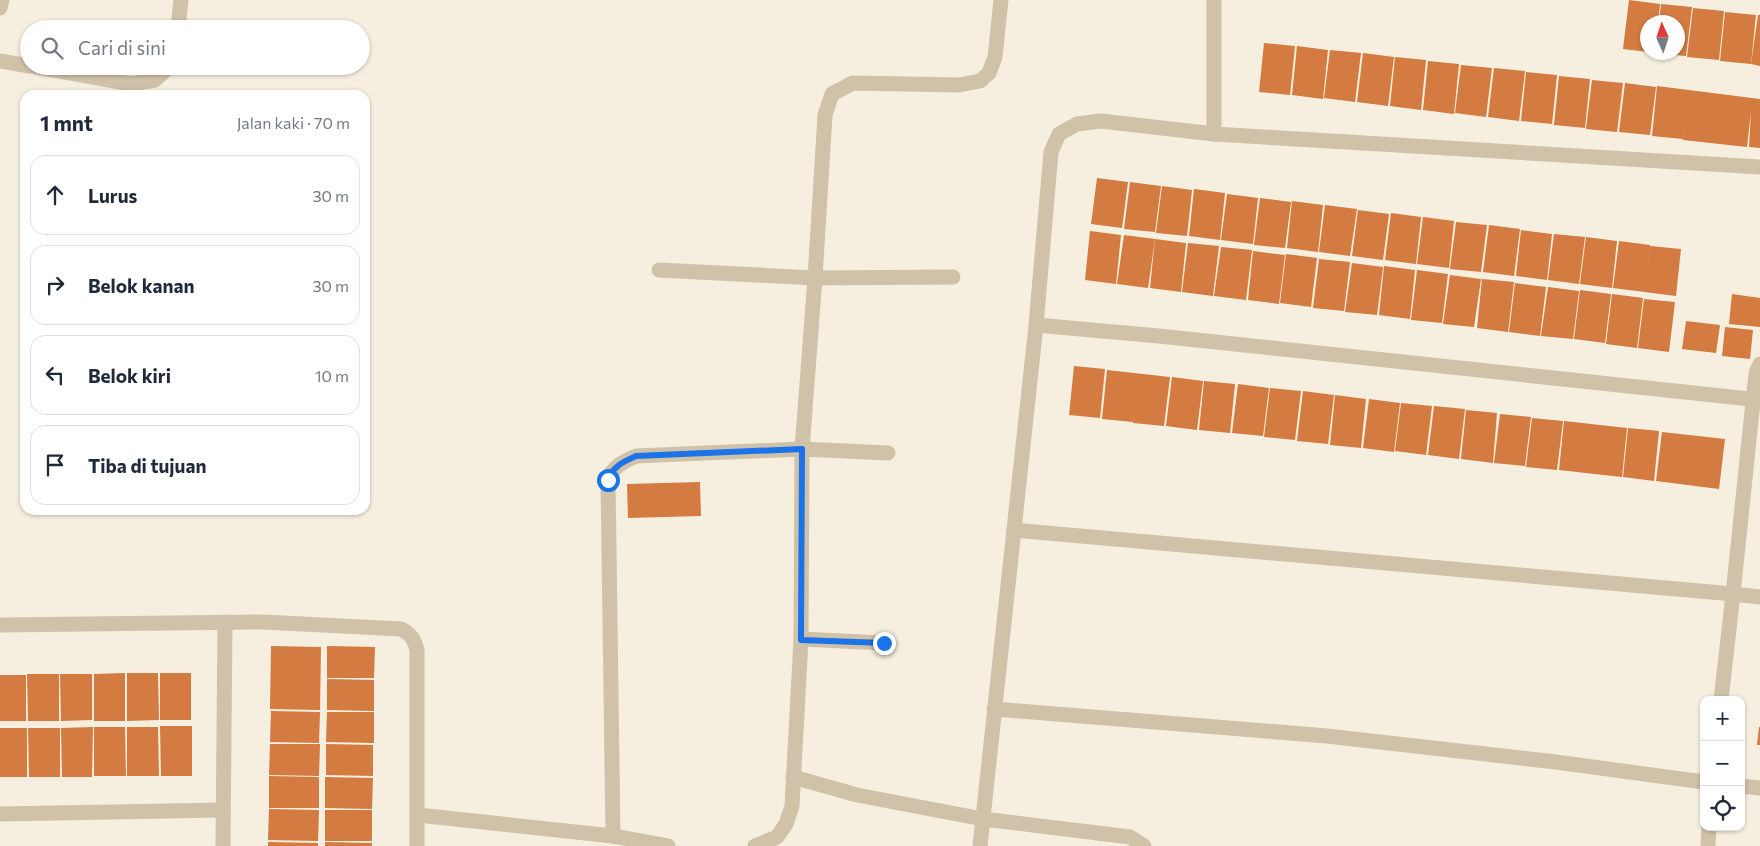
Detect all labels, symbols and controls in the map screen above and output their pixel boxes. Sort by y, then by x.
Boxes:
north arrow [1640,15,1685,60]
search box [20,20,370,75]
icon: search [38,34,66,62]
text: Cari di sini [78,36,166,59]
text: 1 mnt [40,110,93,135]
text: Jalan kaki · 70 m [237,113,350,132]
icon: ahead [41,181,69,209]
text: Lurus [88,184,137,207]
text: 30 m [312,186,349,205]
icon: right [41,271,69,299]
text: Belok kanan [88,274,195,297]
text: 30 m [312,276,349,295]
icon: left [41,361,69,389]
text: Belok kiri [88,364,171,387]
text: 10 m [315,366,349,385]
icon: arrive [41,451,69,479]
text: Tiba di tujuan [88,454,206,477]
route start [597,469,620,492]
route end [873,632,896,655]
map controls [1700,696,1745,831]
button: + [1700,696,1745,741]
button: − [1700,741,1745,786]
button: locate [1700,786,1745,831]

